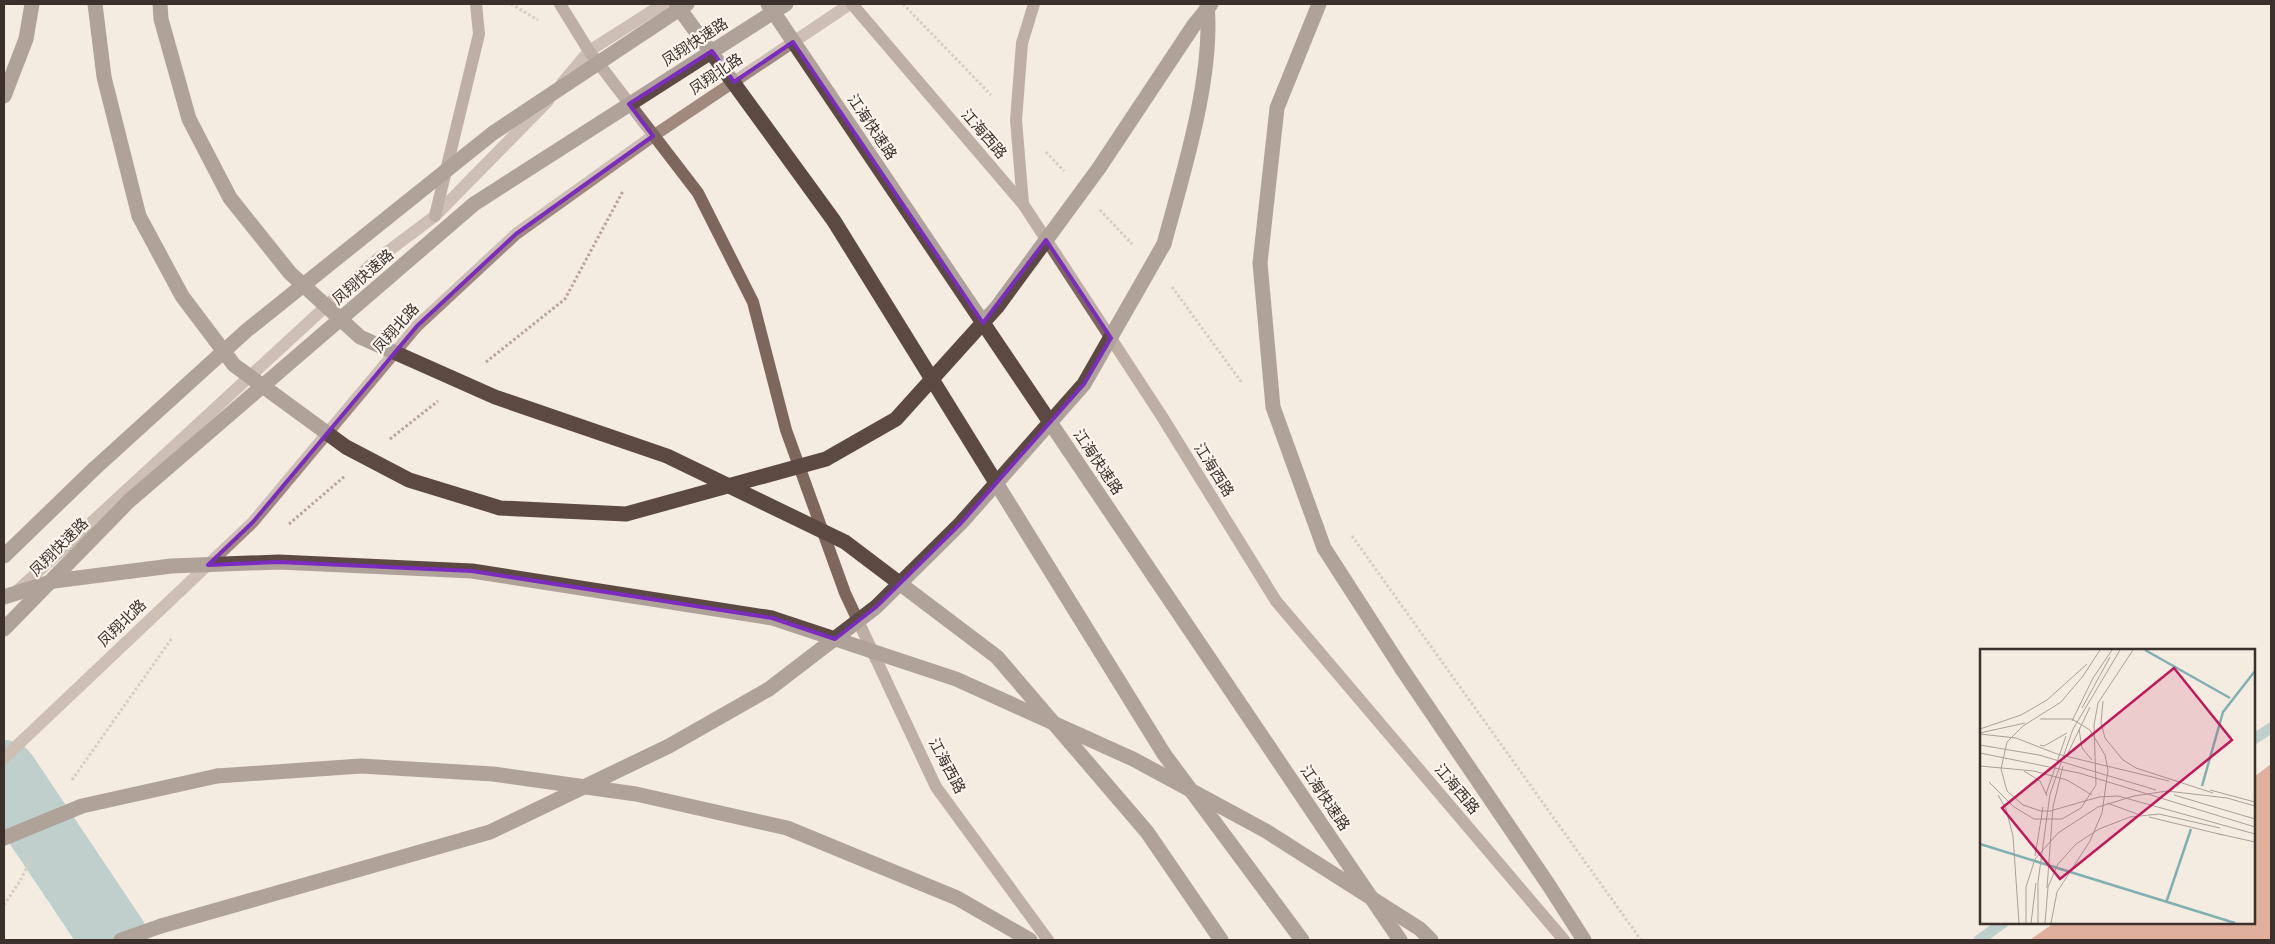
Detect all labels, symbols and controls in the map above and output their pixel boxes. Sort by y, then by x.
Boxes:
street label: 凤翔快速路 [658,13,731,70]
street label: 凤翔北路 [686,49,746,98]
street label: 江海快速路 [844,90,901,163]
street label: 江海西路 [958,105,1011,163]
street label: 凤翔快速路 [328,245,397,308]
street label: 凤翔北路 [368,299,423,356]
street label: 江海快速路 [1070,425,1127,498]
street label: 江海西路 [1190,439,1238,500]
street label: 凤翔快速路 [25,513,92,580]
street label: 凤翔北路 [93,595,150,650]
inset map [1980,649,2255,924]
street label: 江海西路 [925,735,970,797]
street label: 江海西路 [1431,760,1484,818]
street label: 江海快速路 [1297,761,1354,834]

